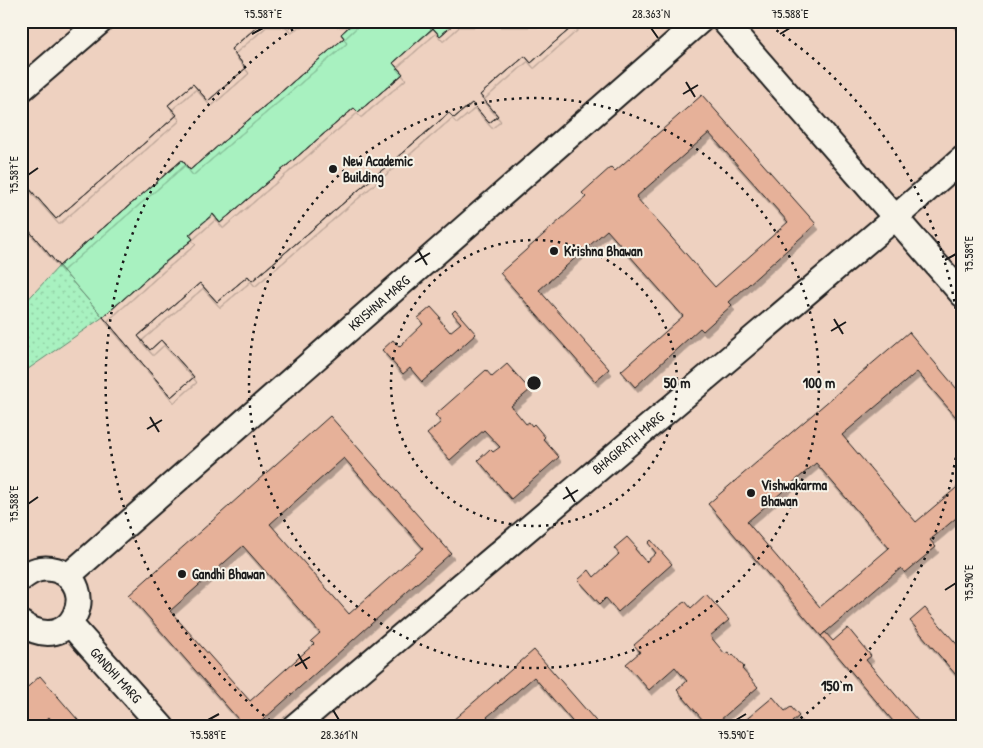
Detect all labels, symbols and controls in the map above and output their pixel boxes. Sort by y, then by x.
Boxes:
text: 75.587°E [244,5,283,22]
text: 28.363°N [632,5,670,22]
text: 75.588°E [771,5,809,22]
place label: New Academic Building [343,151,413,188]
text: 75.587°E [5,155,22,194]
marker: New Academic Building [327,163,339,175]
text: 75.589°E [960,235,977,272]
place label: Krishna Bhawan [564,241,643,260]
marker: Krishna Bhawan [548,245,560,257]
street label: KRISHNA MARG [344,270,414,335]
text: 50 m [664,372,690,393]
text: 100 m [803,372,835,393]
centre of rings [525,374,543,392]
street label: BHAGIRATH MARG [588,407,668,478]
place label: Vishwakarma Bhawan [761,475,827,510]
text: 75.588°E [5,485,22,523]
marker: Vishwakarma Bhawan [745,487,757,499]
place label: Gandhi Bhawan [192,564,265,583]
text: 75.590°E [960,564,977,601]
marker: Gandhi Bhawan [176,568,188,580]
street label: GANDHI MARG [86,643,147,707]
text: 150 m [821,675,853,696]
text: 75.589°E [190,726,227,743]
text: 28.361°N [320,726,358,743]
text: 75.590°E [718,726,755,743]

